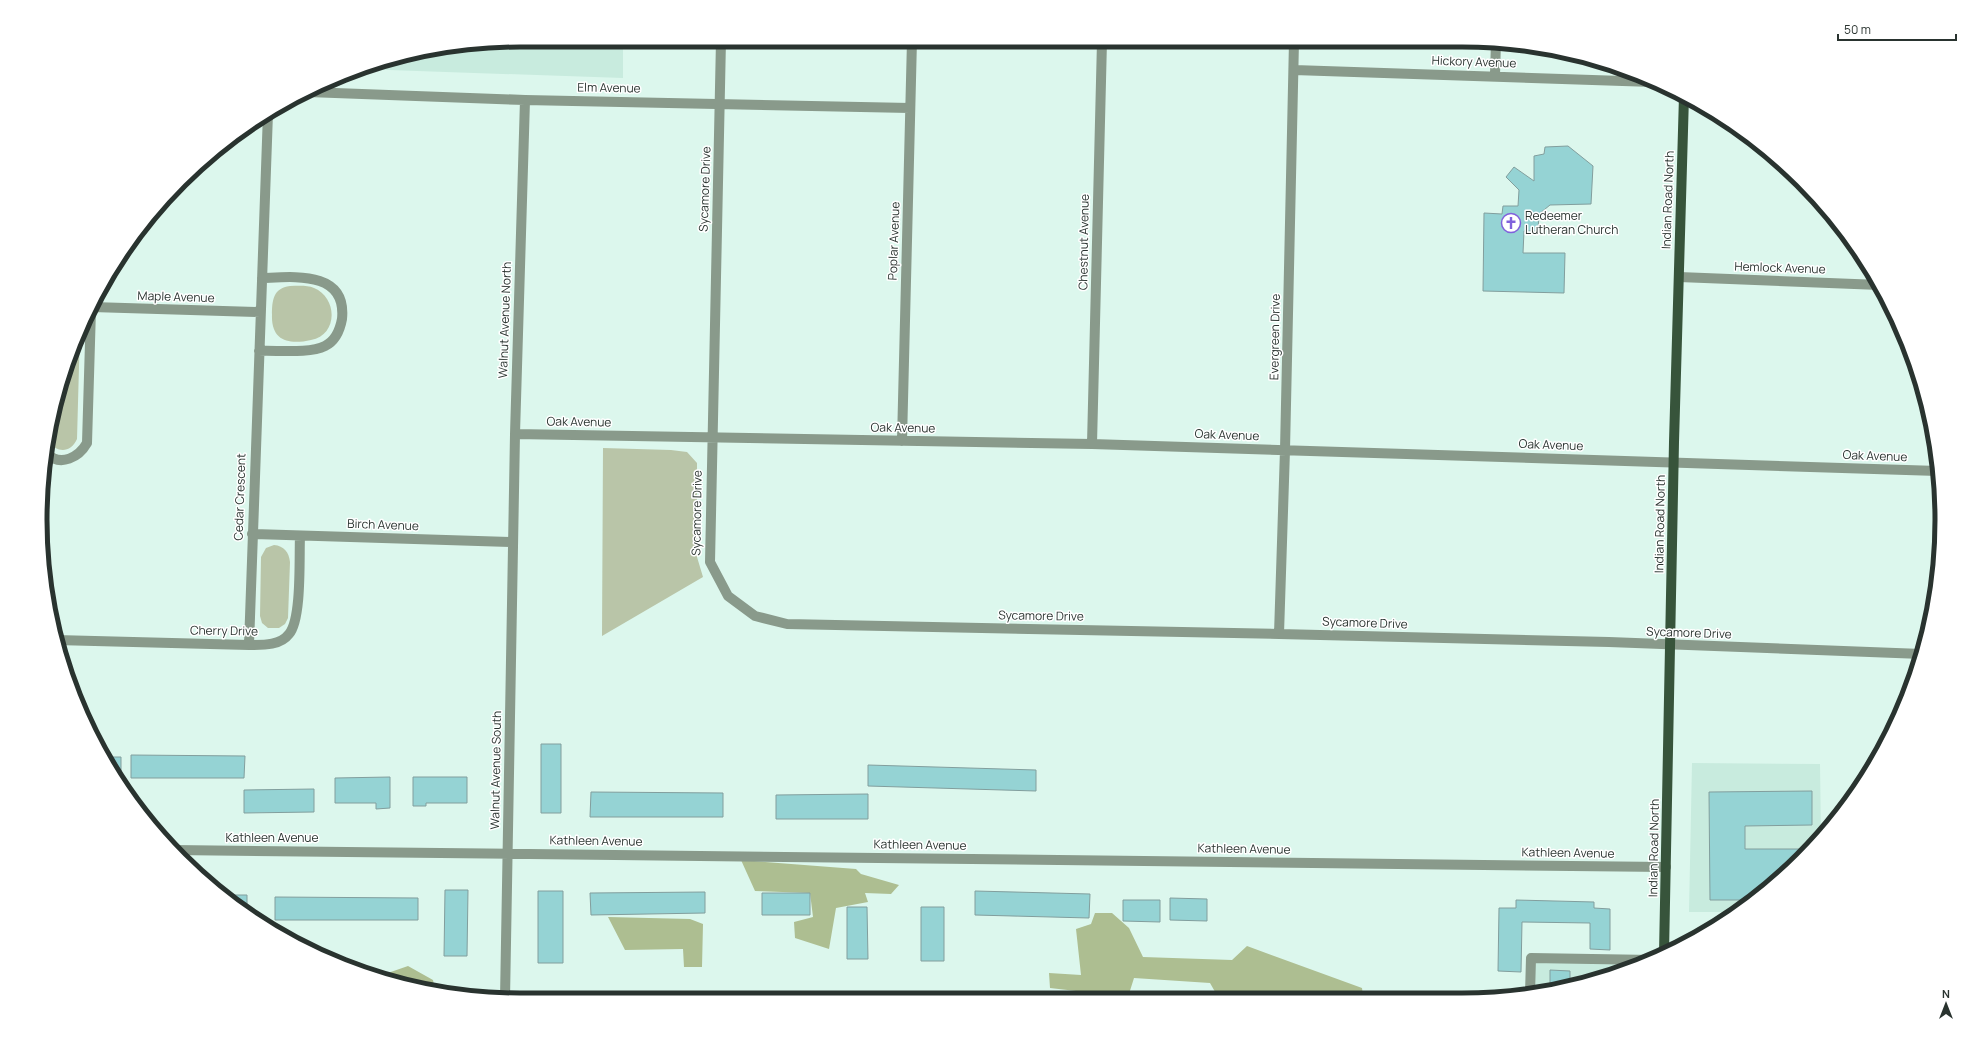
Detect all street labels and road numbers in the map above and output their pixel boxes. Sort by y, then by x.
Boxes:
street label: Hickory Avenue [1431,52,1517,71]
street label: Elm Avenue [577,78,641,97]
street label: Sycamore Drive [695,146,714,232]
street label: Indian Road North [1657,151,1678,249]
street label: Chestnut Avenue [1074,194,1093,290]
street label: Poplar Avenue [884,201,903,281]
street label: Hemlock Avenue [1734,257,1826,278]
street label: Walnut Avenue North [494,261,515,379]
street label: Maple Avenue [137,287,215,306]
street label: Evergreen Drive [1265,294,1284,380]
street label: Oak Avenue [546,412,612,431]
street label: Oak Avenue [870,418,936,437]
street label: Oak Avenue [1194,425,1260,444]
street label: Oak Avenue [1518,435,1584,454]
street label: Oak Avenue [1842,446,1908,465]
street label: Cedar Crescent [229,453,250,541]
street label: Sycamore Drive [687,470,706,556]
street label: Indian Road North [1650,475,1669,573]
street label: Birch Avenue [347,515,419,534]
street label: Sycamore Drive [998,606,1084,625]
street label: Sycamore Drive [1322,613,1408,632]
street label: Cherry Drive [190,621,258,640]
street label: Sycamore Drive [1646,623,1732,642]
street label: Walnut Avenue South [486,711,505,829]
street label: Indian Road North [1644,799,1663,897]
street label: Kathleen Avenue [226,829,318,846]
street label: Kathleen Avenue [549,831,643,850]
street label: Kathleen Avenue [873,835,967,854]
street label: Kathleen Avenue [1197,839,1291,858]
street label: Kathleen Avenue [1521,843,1615,862]

